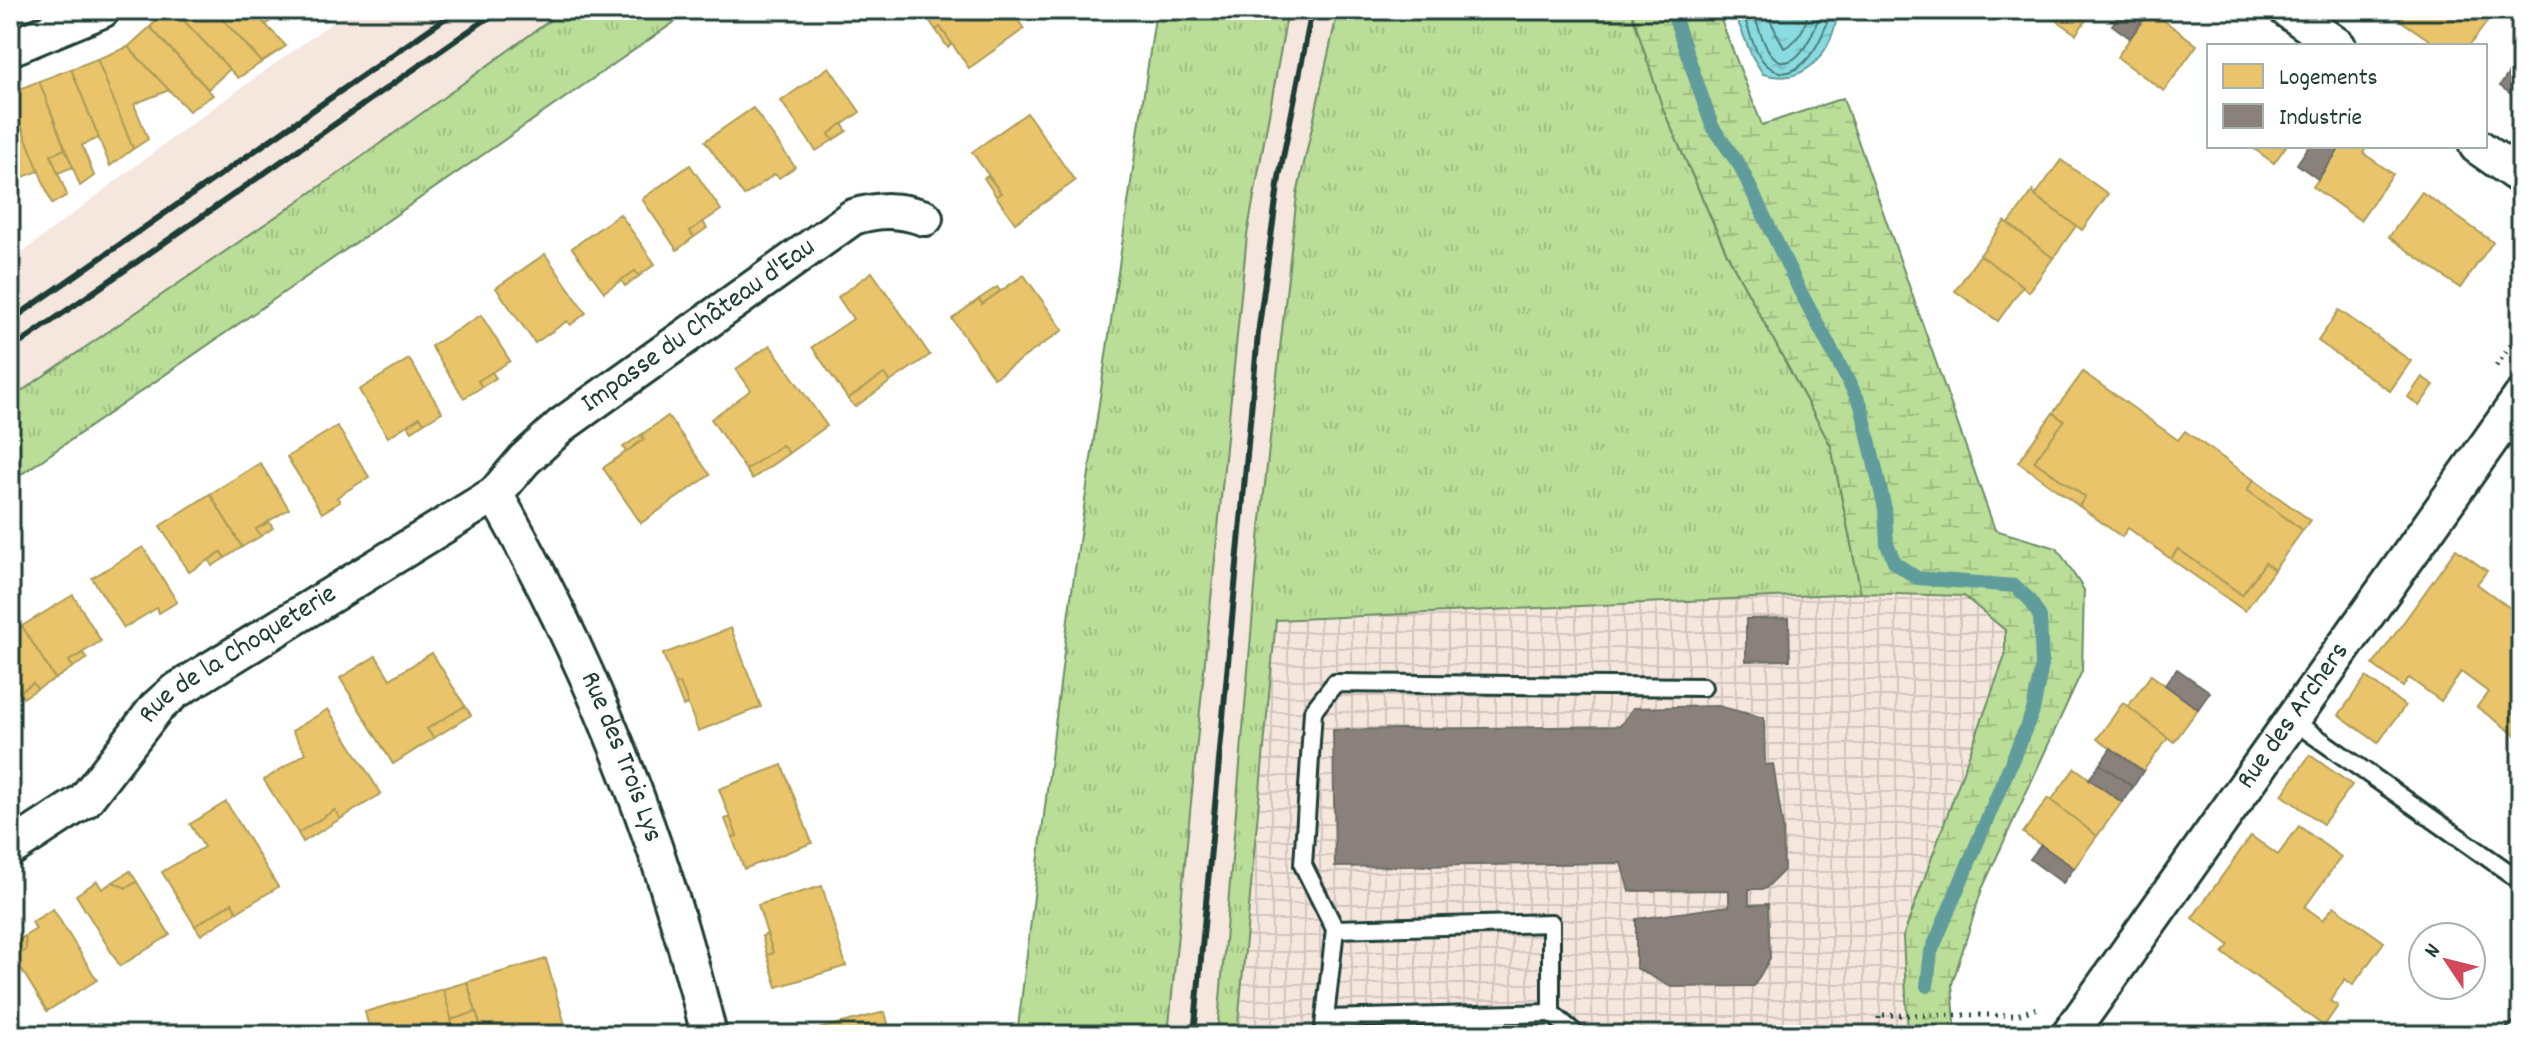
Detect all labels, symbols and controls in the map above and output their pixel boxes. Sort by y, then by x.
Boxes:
legend [2207,44,2487,148]
text: Logements [2279,62,2378,96]
text: Industrie [2279,102,2362,136]
street label: Impasse du Château d'Eau [574,229,825,425]
street label: Rue de la Choqueterie [130,576,345,733]
street label: Rue des Archers [2228,635,2361,799]
street label: Rue des Trois Lys [568,666,671,848]
north arrow [2407,921,2487,1001]
text: N [2418,938,2449,965]

